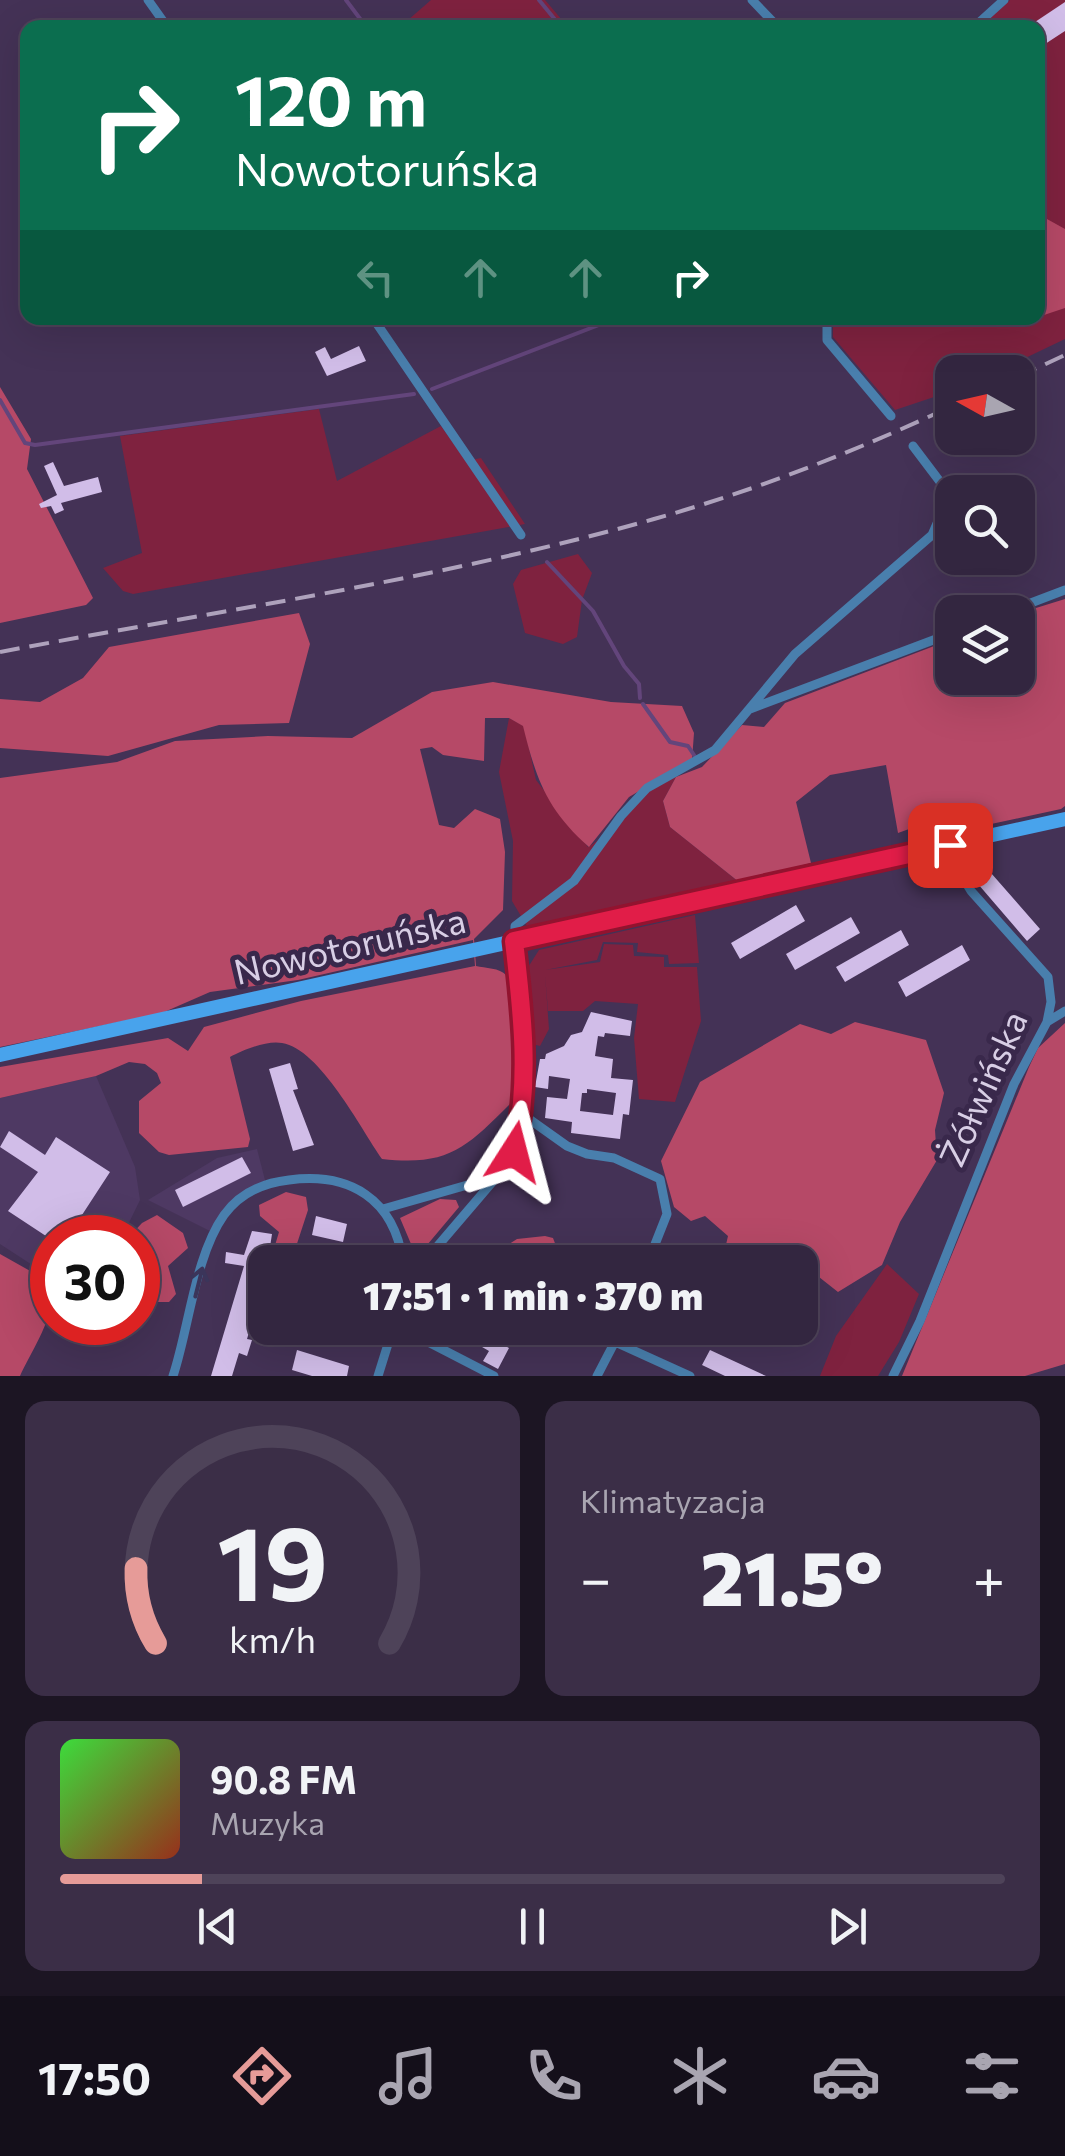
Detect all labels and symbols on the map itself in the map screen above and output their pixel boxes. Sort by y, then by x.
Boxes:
north arrow [935,355,1035,455]
pin [908,803,993,888]
street label: Nowotoruńska [229,897,470,992]
street label: Żółwińska [928,1004,1035,1172]
position arrow [462,1100,566,1204]
speed limit sign: 30 [30,1215,160,1345]
one-way arrow [191,1267,209,1299]

